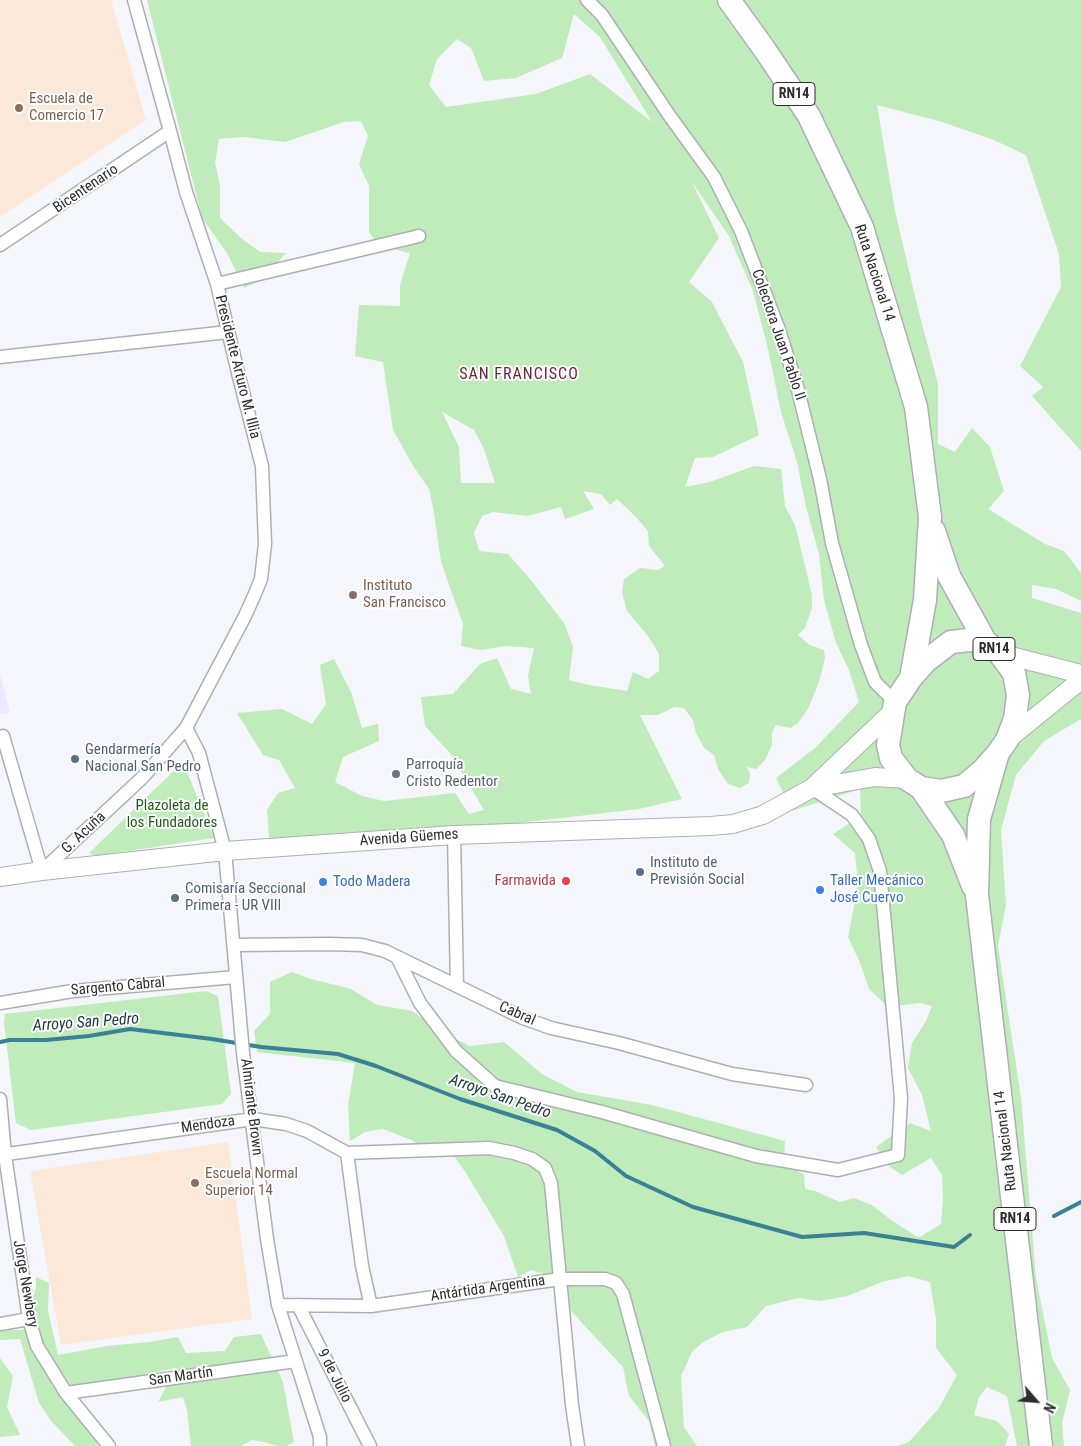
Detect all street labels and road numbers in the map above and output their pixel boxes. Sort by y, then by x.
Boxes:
road number: RN14 [773,82,815,106]
street label: Bicentenario [50,161,122,217]
street label: Ruta Nacional 14 [850,222,898,324]
street label: Colectora Juan Pablo II [747,267,809,403]
street label: Presidente Arturo M. Illia [210,293,264,441]
road number: RN14 [973,638,1015,661]
street label: G. Acuña [58,808,110,858]
street label: Avenida Güemes [359,826,459,850]
street label: Sargento Cabral [70,974,166,1000]
street label: Cabral [496,998,538,1030]
street label: Almirante Brown [236,1057,266,1157]
street label: Ruta Nacional 14 [991,1090,1021,1192]
street label: Mendoza [180,1112,236,1138]
road number: RN14 [994,1208,1036,1230]
street label: Jorge Newbery [8,1239,42,1329]
street label: Antártida Argentina [430,1272,546,1306]
street label: 9 de Julio [313,1346,355,1406]
street label: San Martín [148,1364,214,1390]

